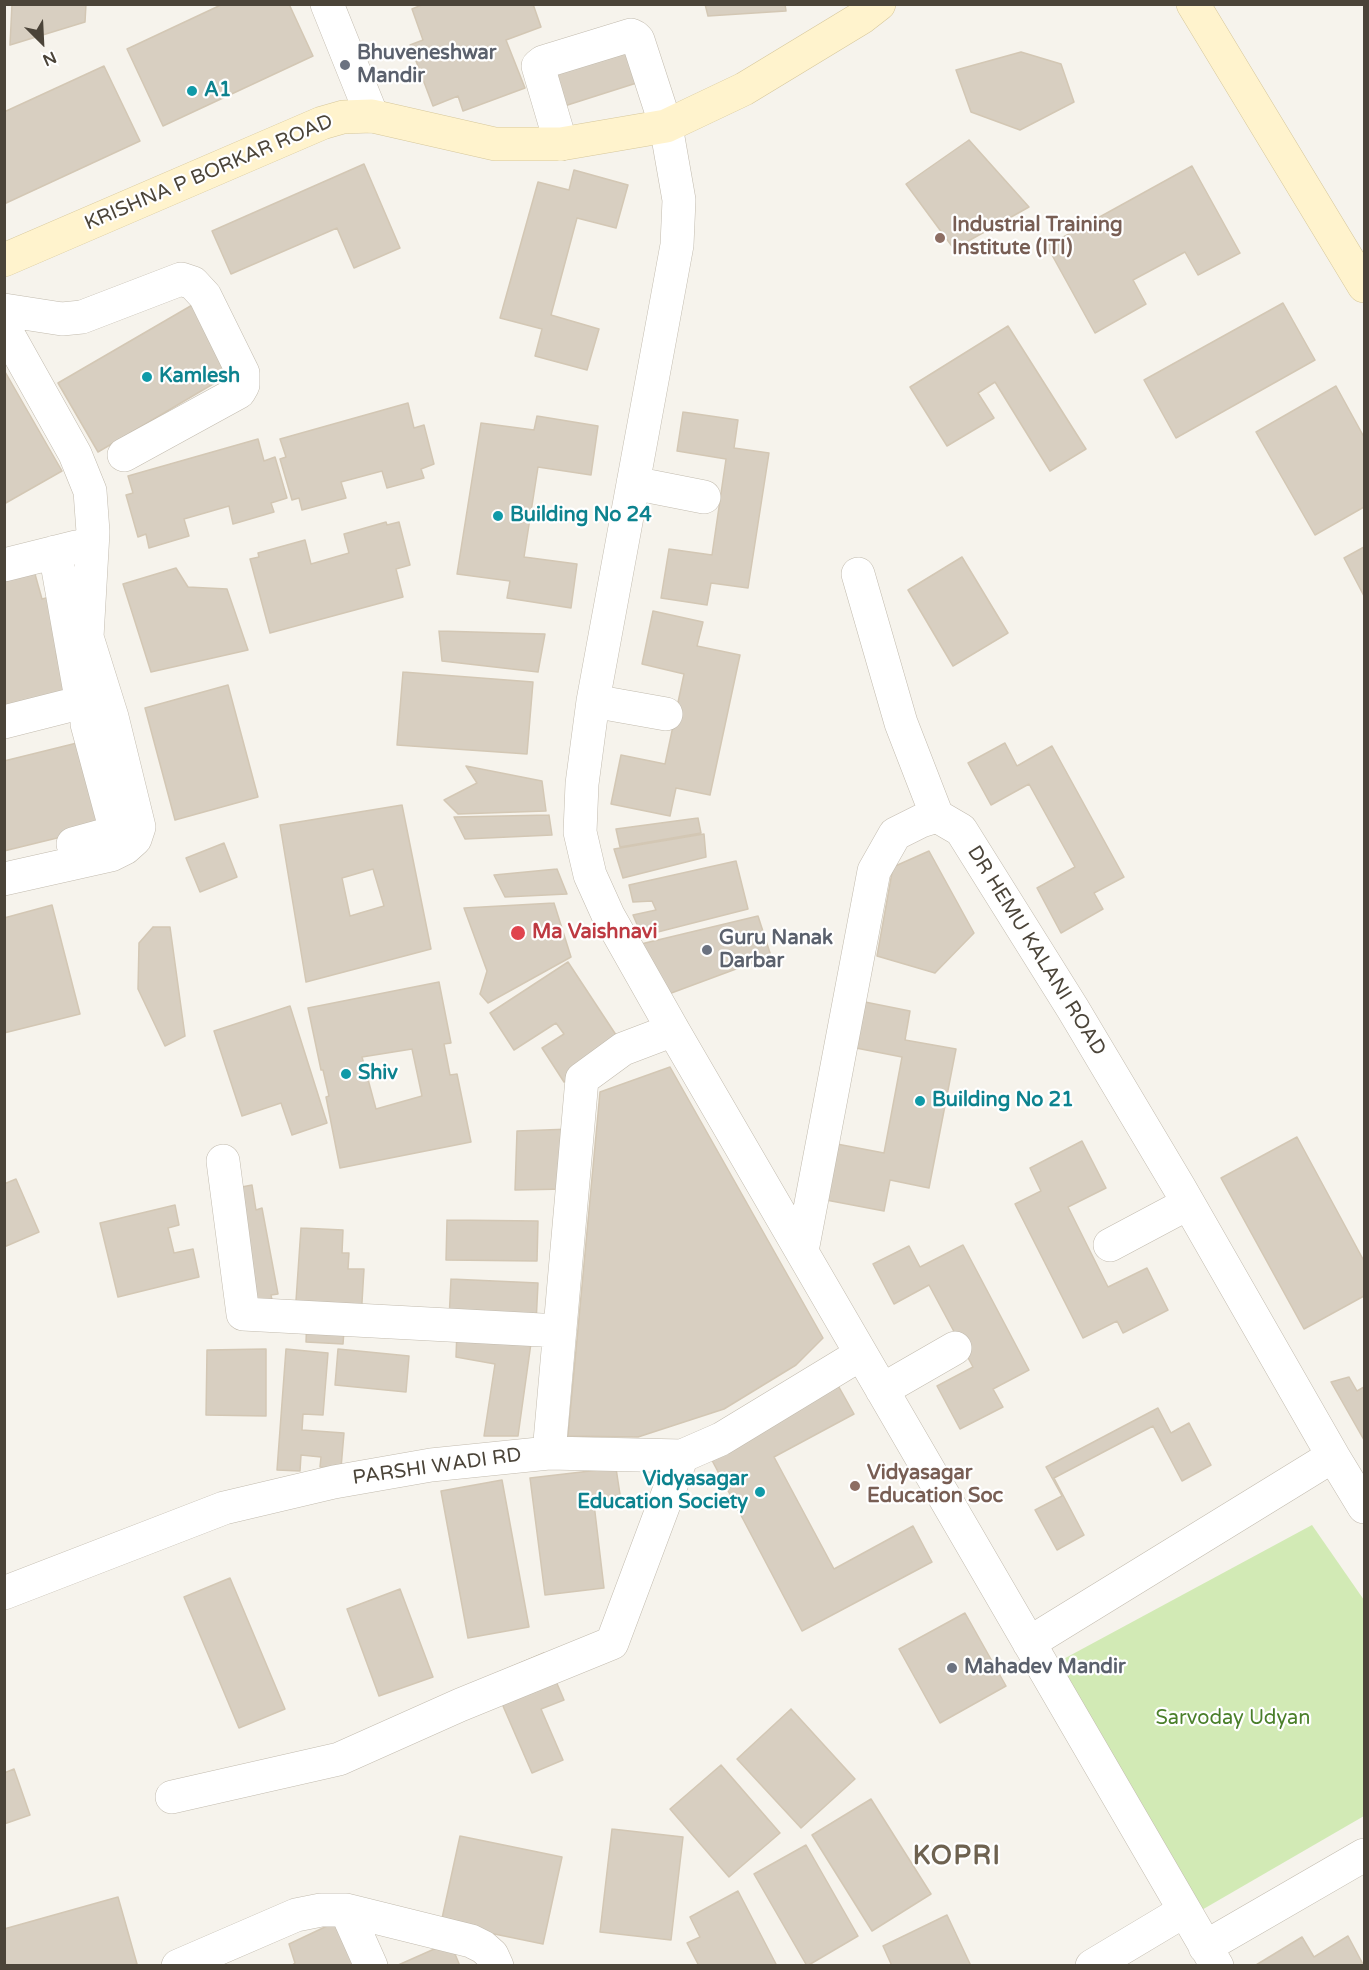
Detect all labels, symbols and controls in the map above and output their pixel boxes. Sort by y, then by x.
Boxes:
north arrow [12,12,72,72]
place label: Bhuveneshwar Mandir [357,42,496,89]
text: N [39,47,59,70]
marker: Bhuveneshwar Mandir [338,58,352,72]
place label: A1 [204,79,231,103]
marker: A1 [185,84,199,98]
street label: KRISHNA P BORKAR ROAD [81,110,337,236]
place label: Industrial Training Institute (ITI) [952,214,1123,261]
marker: Industrial Training Institute (ITI) [933,231,947,245]
place label: Kamlesh [159,365,240,389]
marker: Kamlesh [140,370,154,384]
place label: Building No 24 [510,504,652,528]
marker: Building No 24 [491,509,505,523]
street label: DR HEMU KALANI ROAD [961,842,1111,1060]
place label: Ma Vaishnavi [532,921,657,945]
marker: Ma Vaishnavi [509,924,527,942]
place label: Guru Nanak Darbar [719,927,833,974]
marker: Guru Nanak Darbar [700,943,714,957]
place label: Shiv [358,1062,398,1086]
marker: Shiv [339,1067,353,1081]
place label: Building No 21 [932,1089,1074,1113]
marker: Building No 21 [913,1094,927,1108]
street label: PARSHI WADI RD [351,1443,523,1491]
place label: Vidyasagar Education Soc [867,1462,1003,1509]
place label: Vidyasagar Education Society [577,1468,748,1515]
marker: Vidyasagar Education Soc [848,1479,862,1493]
marker: Vidyasagar Education Society [753,1485,767,1499]
place label: Mahadev Mandir [964,1656,1126,1680]
marker: Mahadev Mandir [945,1661,959,1675]
park label: Sarvoday Udyan [1156,1707,1310,1731]
district label: KOPRI [913,1841,1001,1873]

